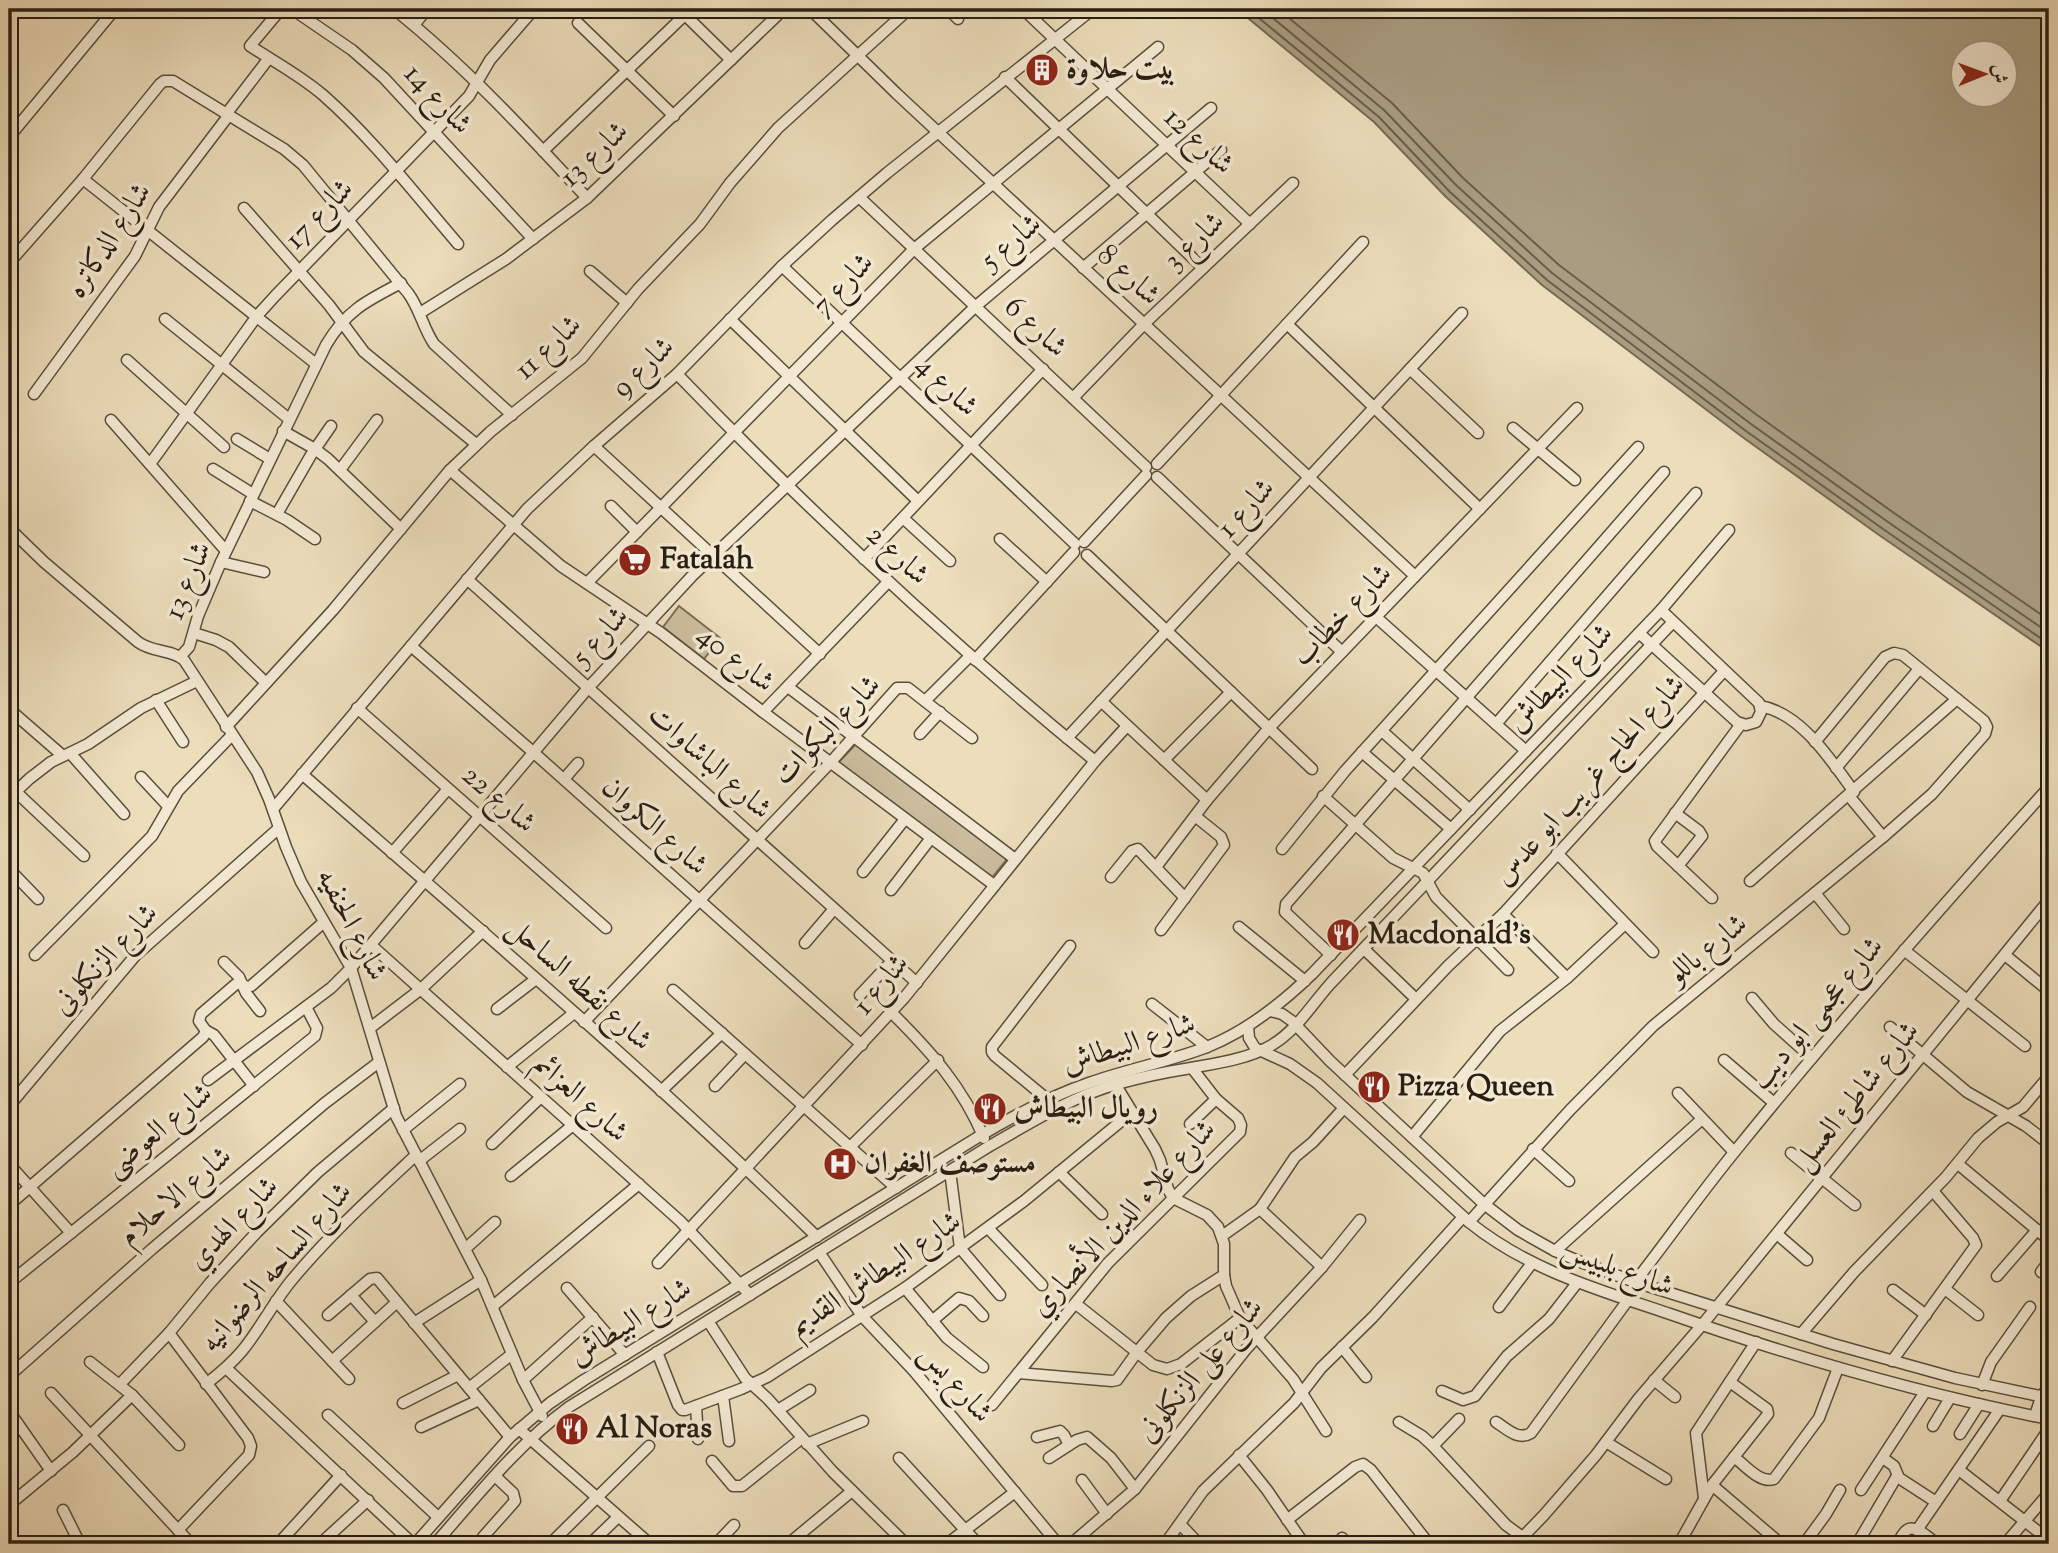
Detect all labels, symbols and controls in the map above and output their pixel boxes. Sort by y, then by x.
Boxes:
north arrow [1950,38,2020,108]
place label: بيت حلاوة [1066,49,1175,92]
building icon: بيت حلاوة [1023,51,1061,89]
street label: شارع 14 [392,55,481,146]
text: ش [1985,64,2012,83]
street label: شارع 12 [1152,98,1243,187]
street label: شارع 13 [551,112,640,199]
street label: شارع 17 [275,170,365,261]
street label: شارع الدكاتره [56,175,164,308]
street label: شارع 3 [1155,202,1236,283]
street label: شارع 5 [970,204,1053,284]
street label: شارع 8 [1086,235,1170,318]
street label: شارع 7 [803,244,886,327]
street label: شارع 6 [993,287,1077,369]
street label: شارع 11 [505,305,593,391]
street label: شارع 9 [603,327,686,409]
street label: شارع 4 [904,346,987,429]
street label: شارع 1 [1208,469,1287,549]
street label: شارع 2 [855,516,938,597]
street label: شارع 13 [154,535,225,627]
place label: Fatalah [660,539,754,582]
supermarket icon: Fatalah [616,541,654,579]
street label: شارع خطاب [1283,555,1404,678]
street label: شارع 5 [561,597,641,679]
street label: شارع البيطاش [1498,614,1625,744]
street label: شارع 40 [686,616,783,705]
street label: شارع البكوات [764,666,893,797]
street label: شارع الحاج غريب ابو عدس [1483,666,1698,897]
street label: شارع الباشاوات [636,695,781,831]
street label: شارع 22 [451,755,545,845]
street label: شارع الكروان [590,767,717,888]
street label: شارع الحنفيه [303,861,398,989]
street label: شارع الزنكلونى [43,894,170,1026]
street label: شارع باللو [1656,904,1758,999]
street label: شارع نقطه الساحل [496,908,661,1063]
place label: Macdonald's [1368,914,1531,957]
restaurant icon: Macdonald's [1324,916,1362,954]
street label: شارع عجمى ابو ديب [1741,928,1896,1101]
street label: شارع 1 [843,945,921,1026]
street label: شارع البيطاش [1057,1003,1202,1088]
street label: شارع شاطئ العسل [1783,1013,1932,1182]
street label: شارع العزائم [521,1044,637,1155]
place label: Pizza Queen [1398,1066,1554,1109]
restaurant icon: Pizza Queen [1355,1068,1393,1106]
street label: شارع العوضى [95,1074,223,1189]
place label: رويال البيطاش [1014,1088,1158,1131]
restaurant icon: رويال البيطاش [971,1090,1009,1128]
street label: شارع علاء الدين الأنصاري [1019,1109,1228,1328]
street label: شارع الاحلام [110,1137,243,1259]
place label: مستوصف الغفران [864,1143,1036,1186]
hospital icon: مستوصف الغفران [821,1145,859,1183]
street label: شارع الهدي [178,1167,290,1281]
street label: شارع الساحه الرضوانيه [190,1173,364,1364]
street label: شارع البيطاش القديم [781,1201,972,1350]
street label: شارع بلبيس [1554,1229,1679,1310]
street label: شارع البيطاش [561,1268,701,1379]
street label: شارع على الزنكلونى [1127,1289,1275,1454]
street label: شارع يس [907,1334,1002,1434]
place label: Al Noras [596,1408,712,1451]
restaurant icon: Al Noras [553,1410,591,1448]

